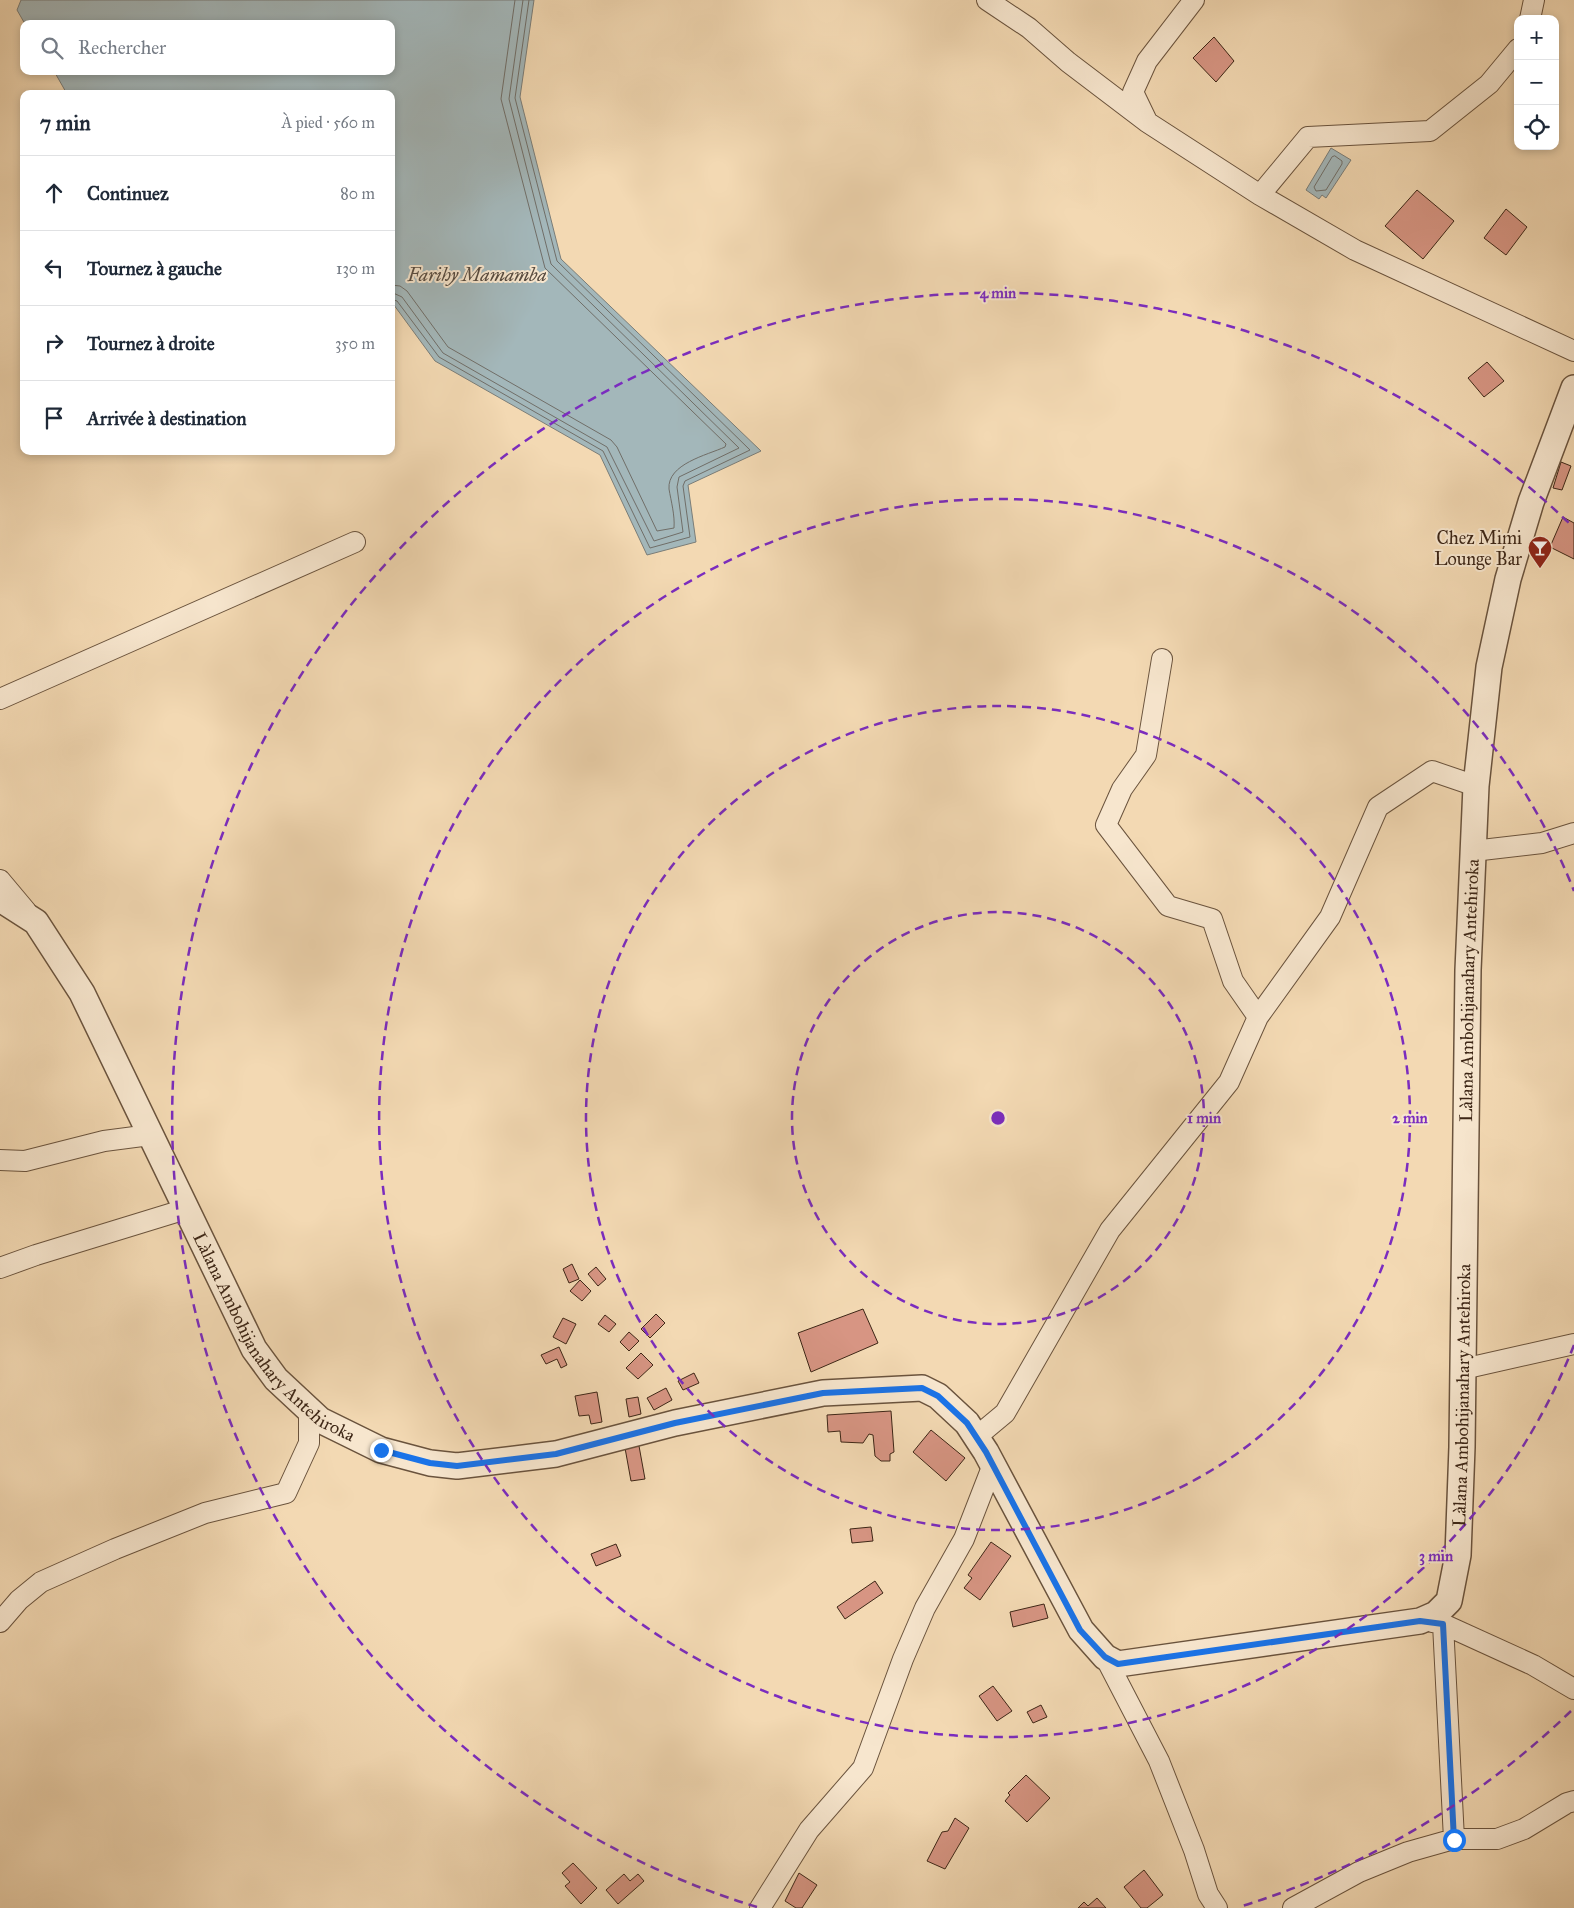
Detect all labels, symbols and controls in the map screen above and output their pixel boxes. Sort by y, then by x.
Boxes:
map controls [1514,15,1559,150]
button: + [1514,15,1559,60]
search box [20,20,395,75]
icon: search [38,34,66,62]
text: Rechercher [78,36,166,59]
button: − [1514,60,1559,105]
button: locate [1514,105,1559,150]
text: 7 min [40,110,91,136]
text: À pied · 560 m [282,113,375,132]
icon: ahead [40,179,68,207]
text: Continuez [87,182,169,205]
text: 80 m [340,184,375,203]
icon: left [40,254,68,282]
text: Tournez à gauche [87,257,222,280]
text: 130 m [336,259,375,278]
water label: Farihy Mamamba [407,263,546,286]
text: 4 min [980,284,1017,303]
icon: right [40,329,68,357]
text: Tournez à droite [87,332,215,355]
text: 350 m [335,334,375,353]
icon: arrive [40,404,68,432]
text: Arrivée à destination [87,407,246,430]
place label: Chez Mimi Lounge Bar [1434,527,1522,571]
bar icon: Chez Mimi Lounge Bar [1527,535,1553,569]
street label: Làlana Ambohijanahary Antehiroka [1455,858,1484,1122]
centre of rings [989,1109,1007,1127]
text: 1 min [1187,1109,1222,1127]
text: 2 min [1392,1109,1429,1127]
street label: Làlana Ambohijanahary Antehiroka [188,1229,359,1447]
street label: Làlana Ambohijanahary Antehiroka [1448,1263,1475,1527]
route end [370,1439,393,1462]
text: 3 min [1419,1547,1454,1566]
route start [1443,1829,1466,1852]

